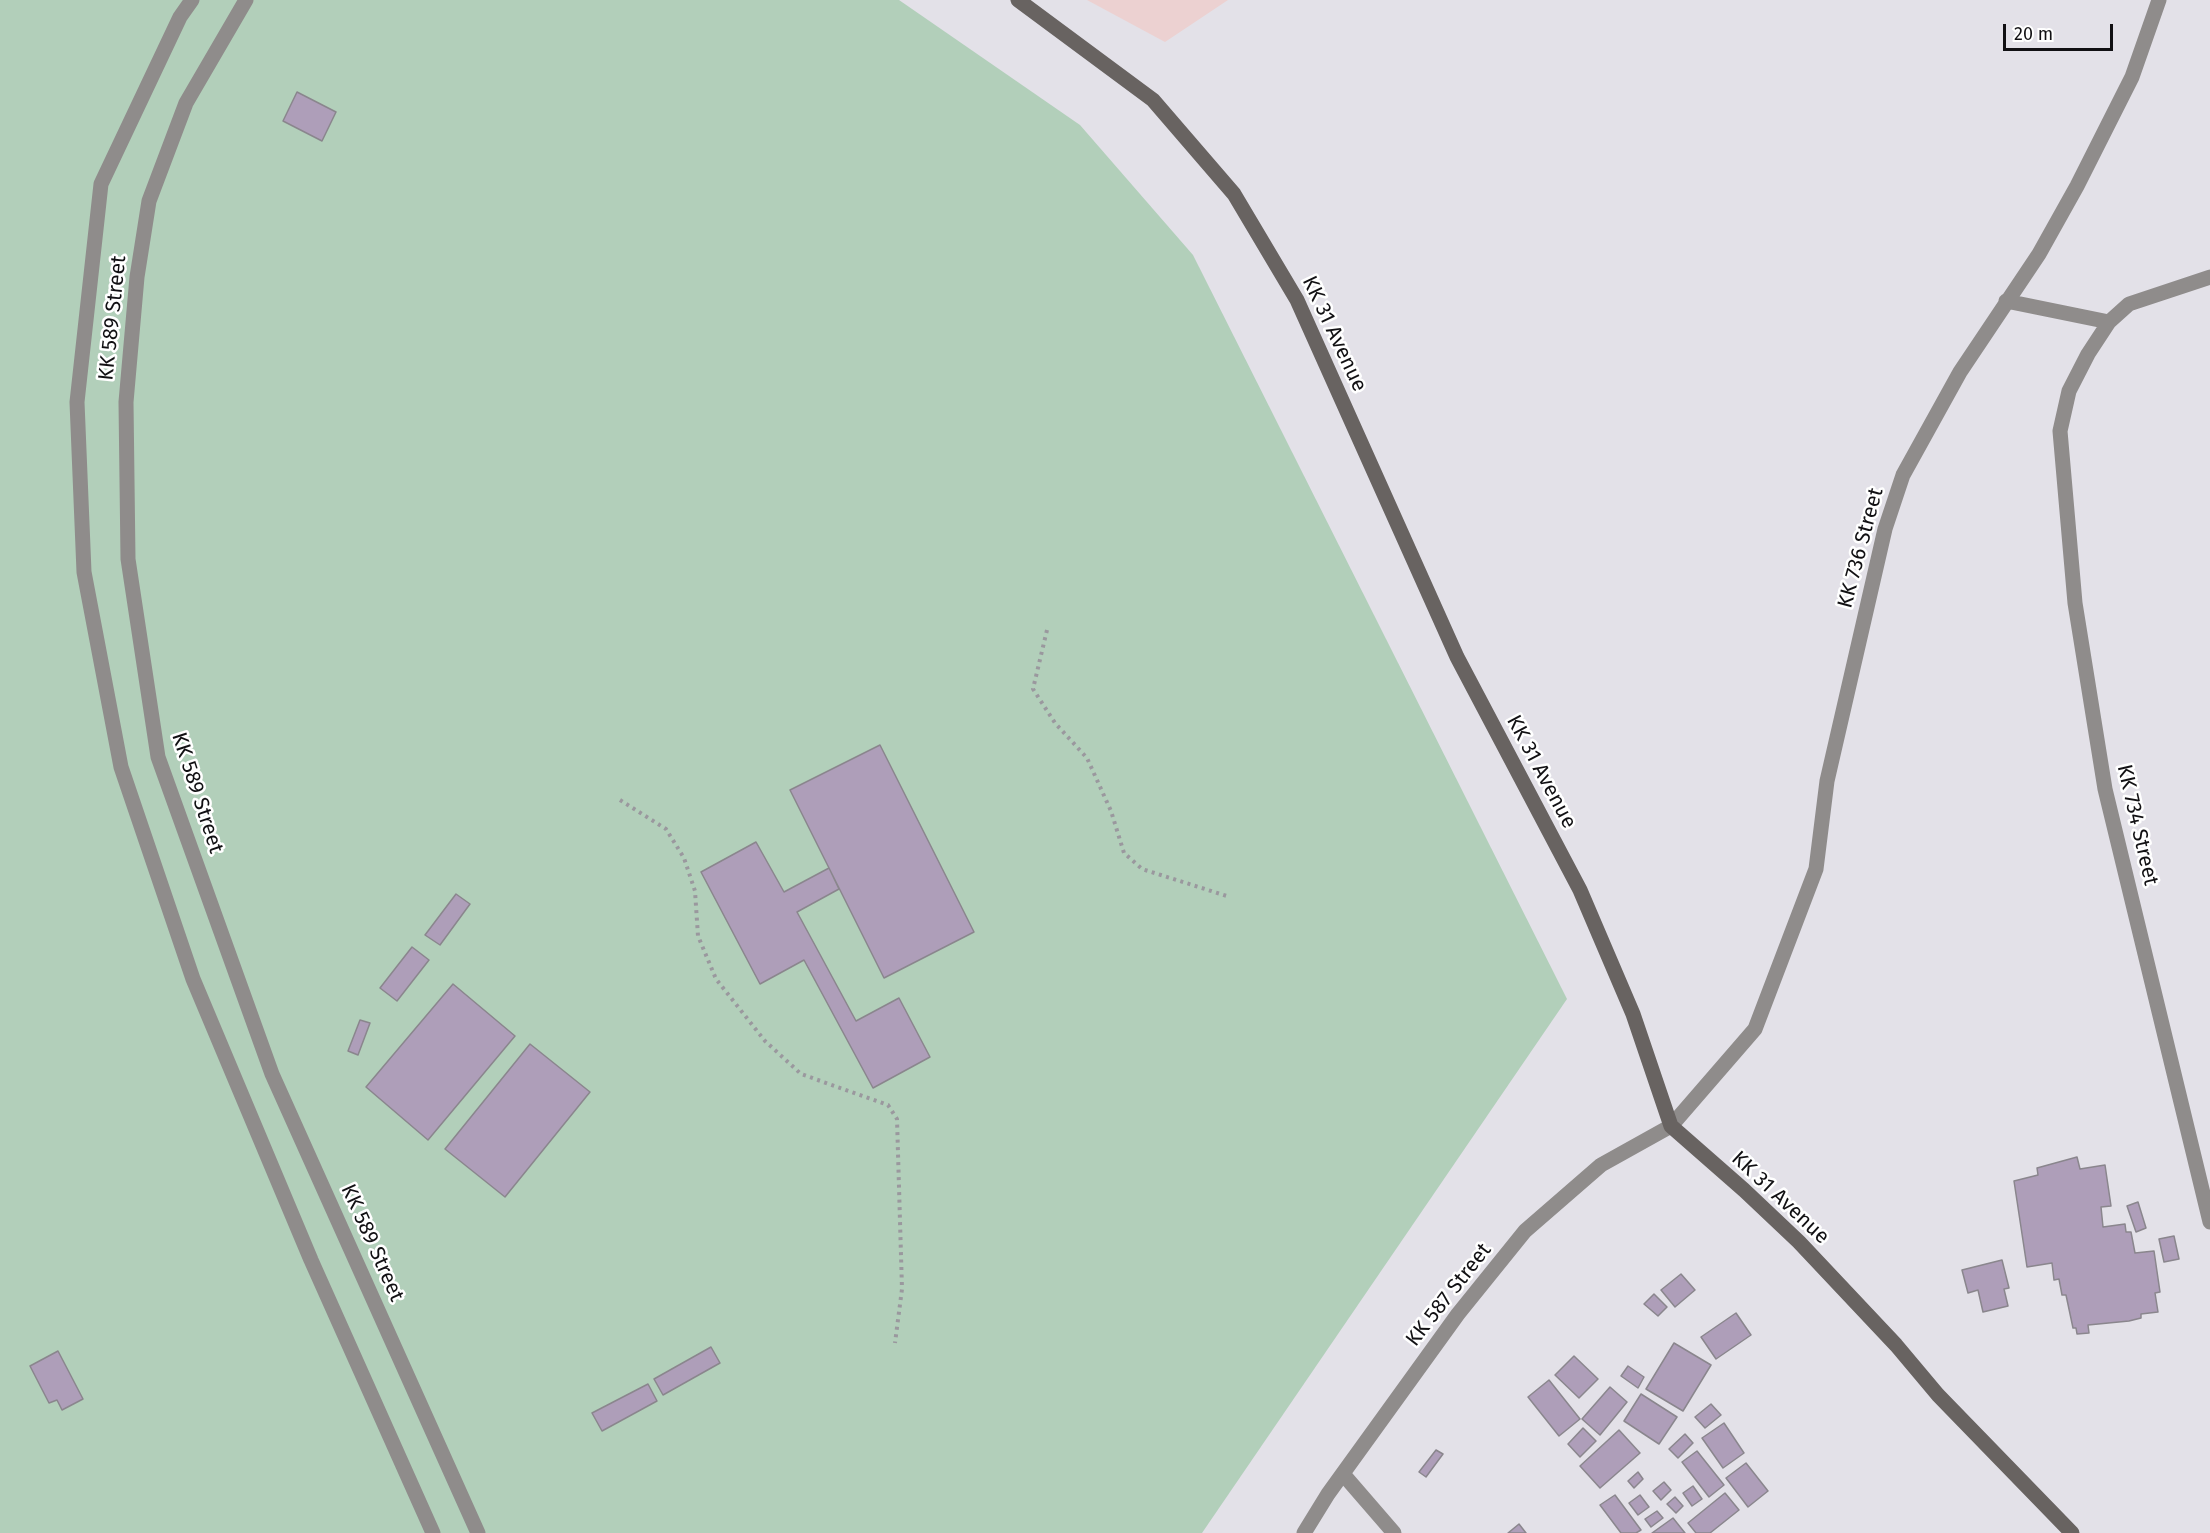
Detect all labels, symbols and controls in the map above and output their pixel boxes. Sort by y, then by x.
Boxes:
scale bar [2006,12,2116,50]
text: 20 m [2014,23,2053,45]
street label: KK 589 Street [94,254,132,382]
street label: KK 31 Avenue [1296,272,1372,396]
street label: KK 736 Street [1833,485,1889,611]
street label: KK 31 Avenue [1501,711,1581,833]
street label: KK 589 Street [166,729,228,857]
street label: KK 734 Street [2111,762,2163,888]
street label: KK 31 Avenue [1726,1146,1834,1250]
street label: KK 589 Street [335,1181,409,1305]
street label: KK 587 Street [1401,1238,1497,1352]

